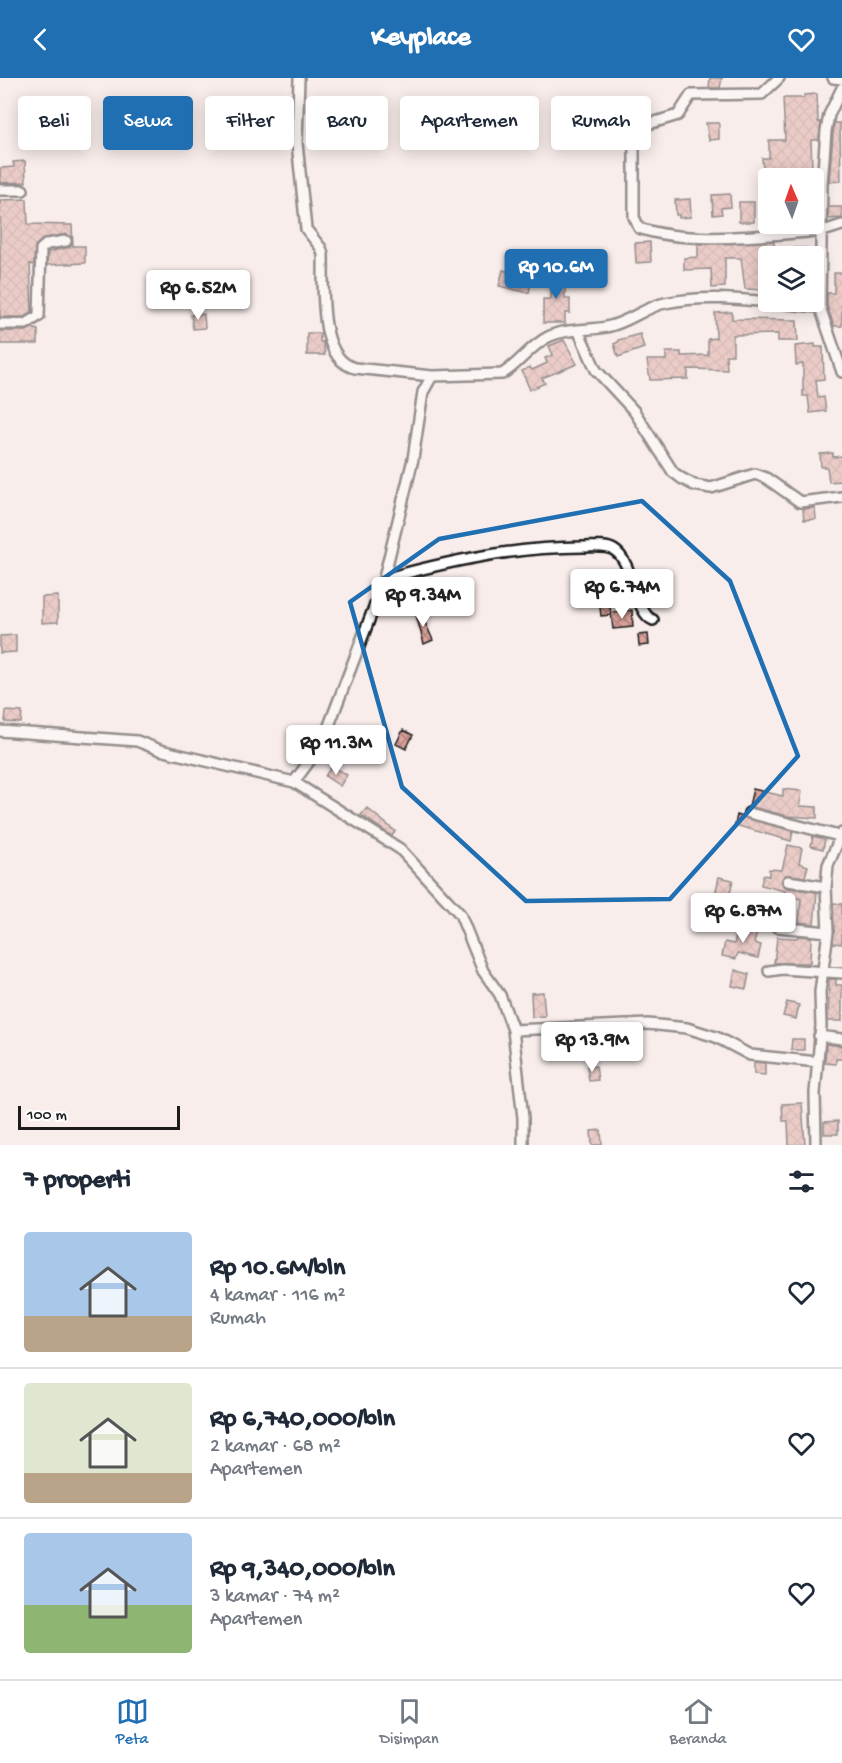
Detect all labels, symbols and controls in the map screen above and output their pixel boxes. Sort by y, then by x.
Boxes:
icon: back [24,23,57,56]
text: Keyplace [371,23,471,55]
icon: heart [785,23,818,56]
chip: Beli [18,96,91,150]
chip: Sewa [103,96,193,150]
chip: Filter [205,96,294,150]
chip: Baru [306,96,388,150]
chip: Apartemen [400,96,539,150]
chip: Rumah [551,96,651,150]
north arrow [758,168,824,234]
map controls [758,168,824,312]
button: layers [758,246,824,312]
pin: Rp 10.6M [494,249,618,300]
text: Rp 10.6M [519,257,593,280]
pin: Rp 6.52M [136,270,260,321]
text: Rp 6.52M [160,278,236,301]
pin: Rp 6.74M [560,569,684,620]
pin: Rp 9.34M [361,577,485,628]
text: Rp 6.74M [584,577,660,600]
text: Rp 9.34M [385,585,461,608]
pin: Rp 11.3M [274,725,398,776]
text: Rp 11.3M [300,733,372,756]
pin: Rp 6.87M [681,893,805,944]
text: Rp 6.87M [705,901,781,924]
pin: Rp 13.9M [530,1022,654,1073]
text: Rp 13.9M [555,1030,629,1053]
scale bar [18,1103,180,1130]
text: 100 m [27,1107,67,1126]
icon: filters [785,1165,818,1198]
text: 7 properti [24,1166,131,1197]
text: Rp 10.6M/bln [210,1254,345,1285]
icon: home [72,1256,144,1328]
icon: heart [785,1276,818,1309]
text: 4 kamar · 116 m² [210,1285,346,1308]
text: Rumah [210,1308,266,1331]
text: Rp 6,740,000/bln [210,1405,395,1436]
icon: home [72,1407,144,1479]
icon: heart [785,1427,818,1460]
text: 2 kamar · 68 m² [210,1436,341,1459]
text: Apartemen [210,1459,302,1482]
text: Rp 9,340,000/bln [210,1555,395,1586]
icon: home [72,1557,144,1629]
icon: heart [785,1577,818,1610]
text: 3 kamar · 74 m² [210,1586,340,1609]
text: Apartemen [210,1609,302,1632]
tab: Peta [116,1695,149,1750]
tab: Disimpan [380,1695,439,1750]
tab: Beranda [670,1695,726,1750]

